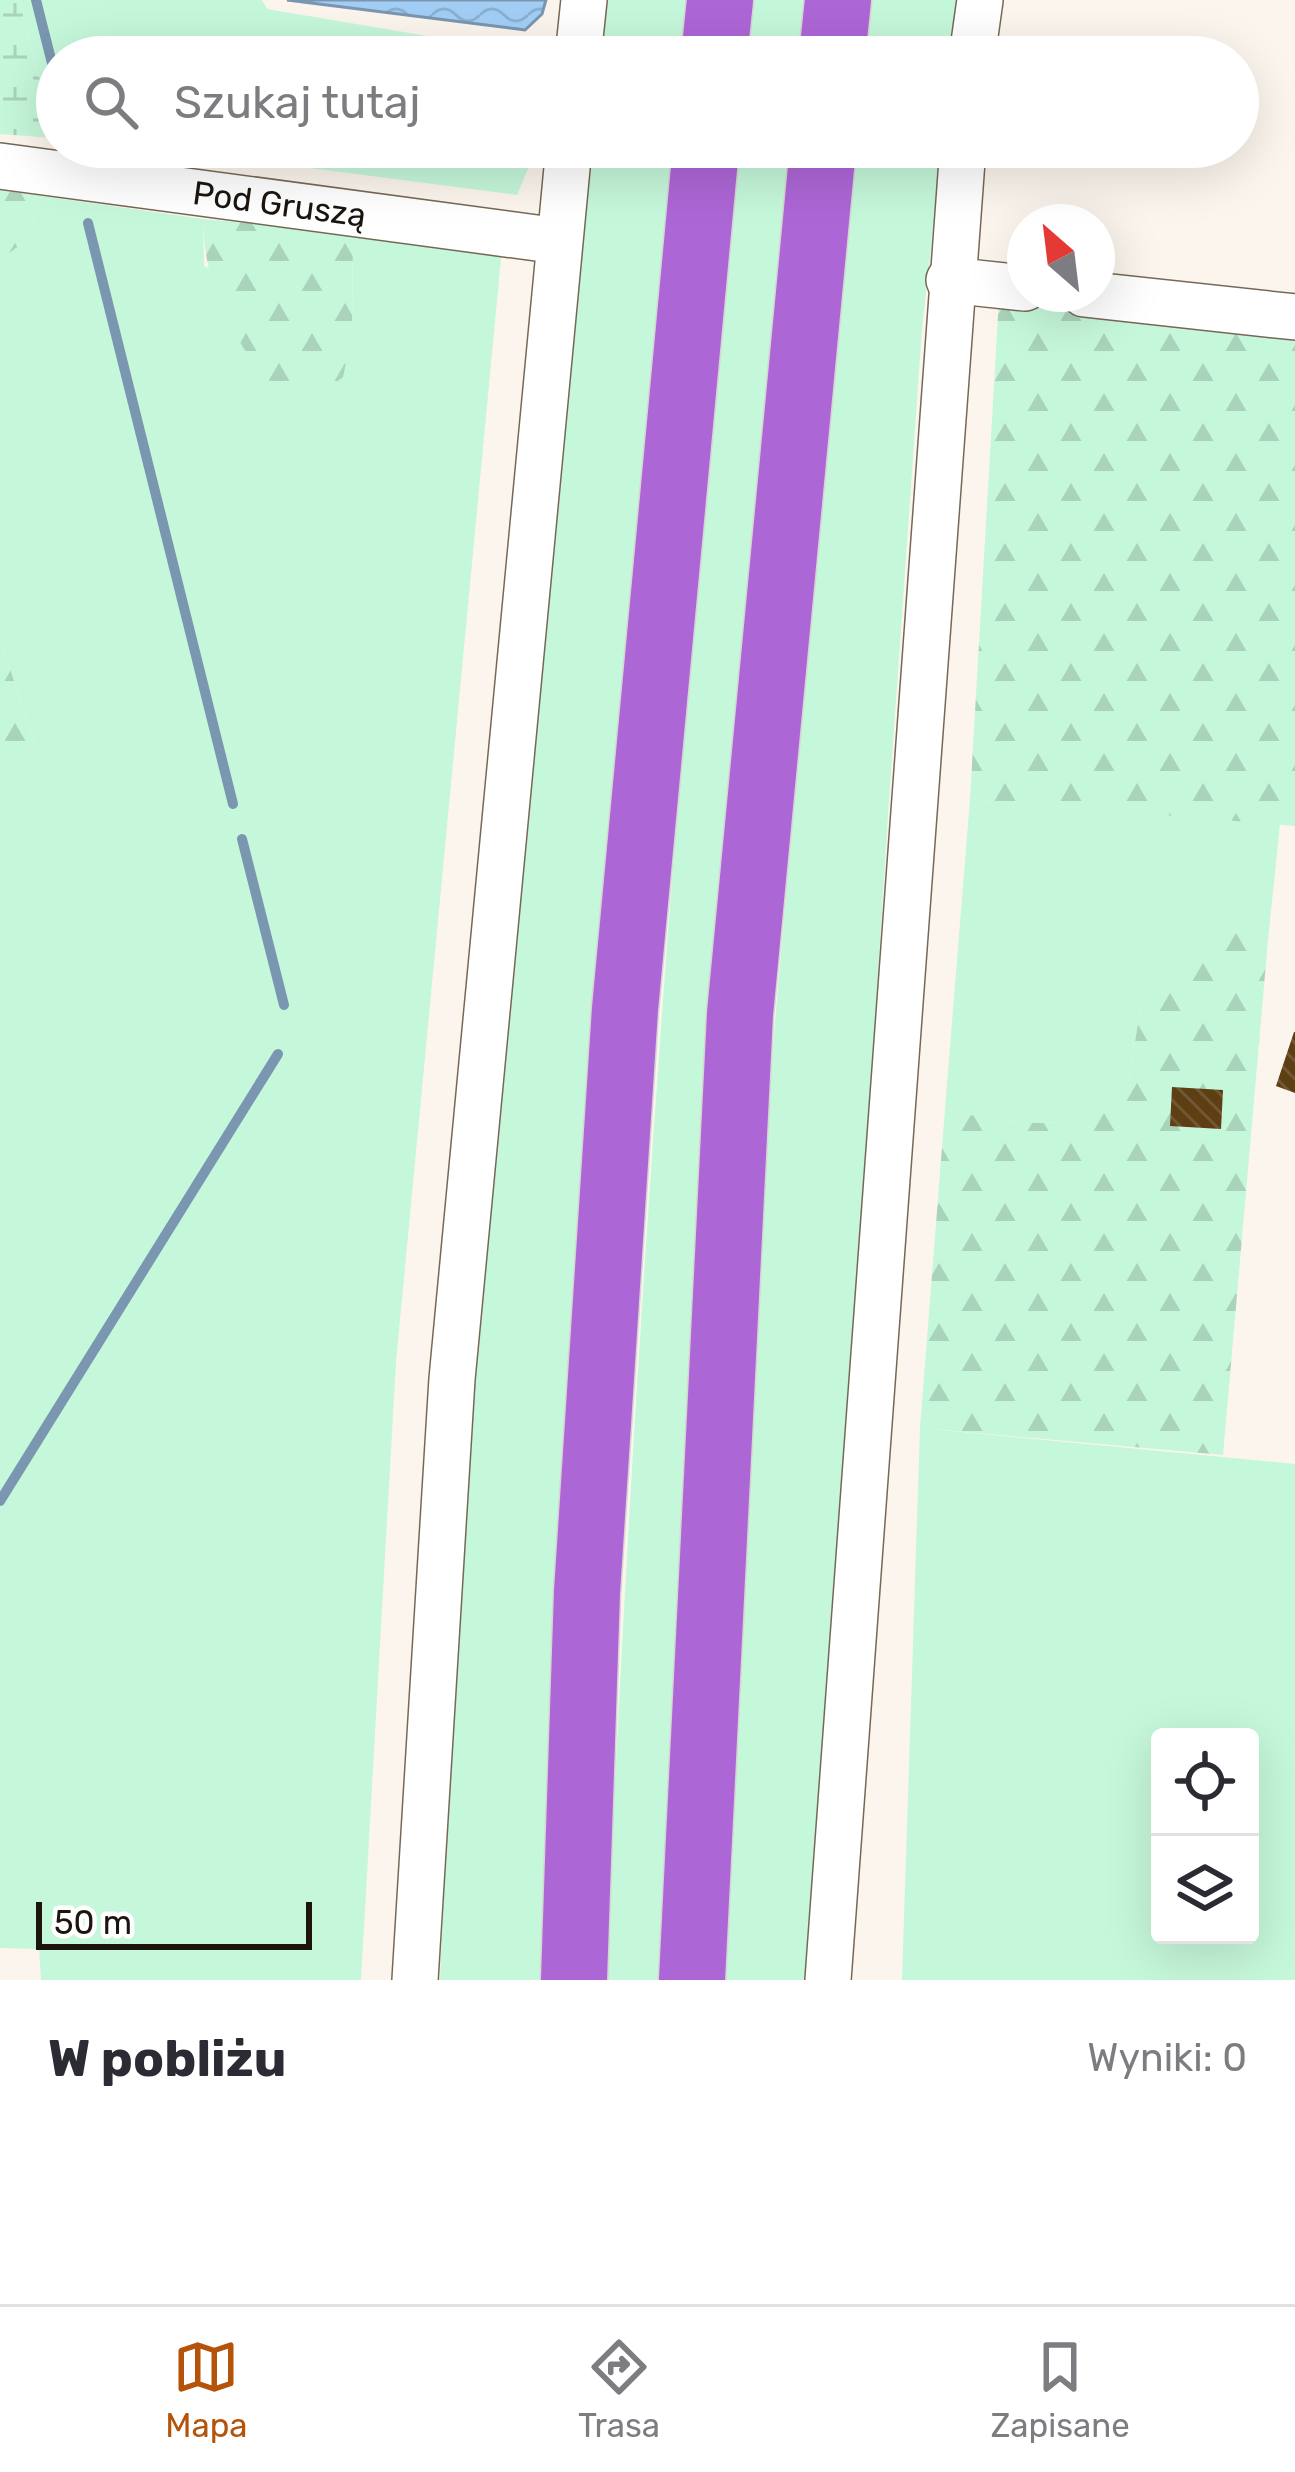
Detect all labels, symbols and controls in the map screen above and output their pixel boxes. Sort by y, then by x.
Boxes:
search box [36,36,1259,168]
icon: search [78,69,144,135]
text: Szukaj tutaj [174,76,421,129]
street label: Pod Gruszą [190,173,369,234]
north arrow [1007,204,1115,312]
map controls [1151,1728,1259,1944]
button: locate [1151,1728,1259,1836]
button: layers [1151,1836,1259,1944]
scale bar [36,1896,312,1949]
text: 50 m [54,1903,132,1942]
text: W pobliżu [48,2028,286,2089]
text: Wyniki: 0 [1087,2035,1247,2081]
tab: Mapa [165,2334,248,2445]
tab: Trasa [578,2334,660,2445]
tab: Zapisane [991,2334,1130,2445]

